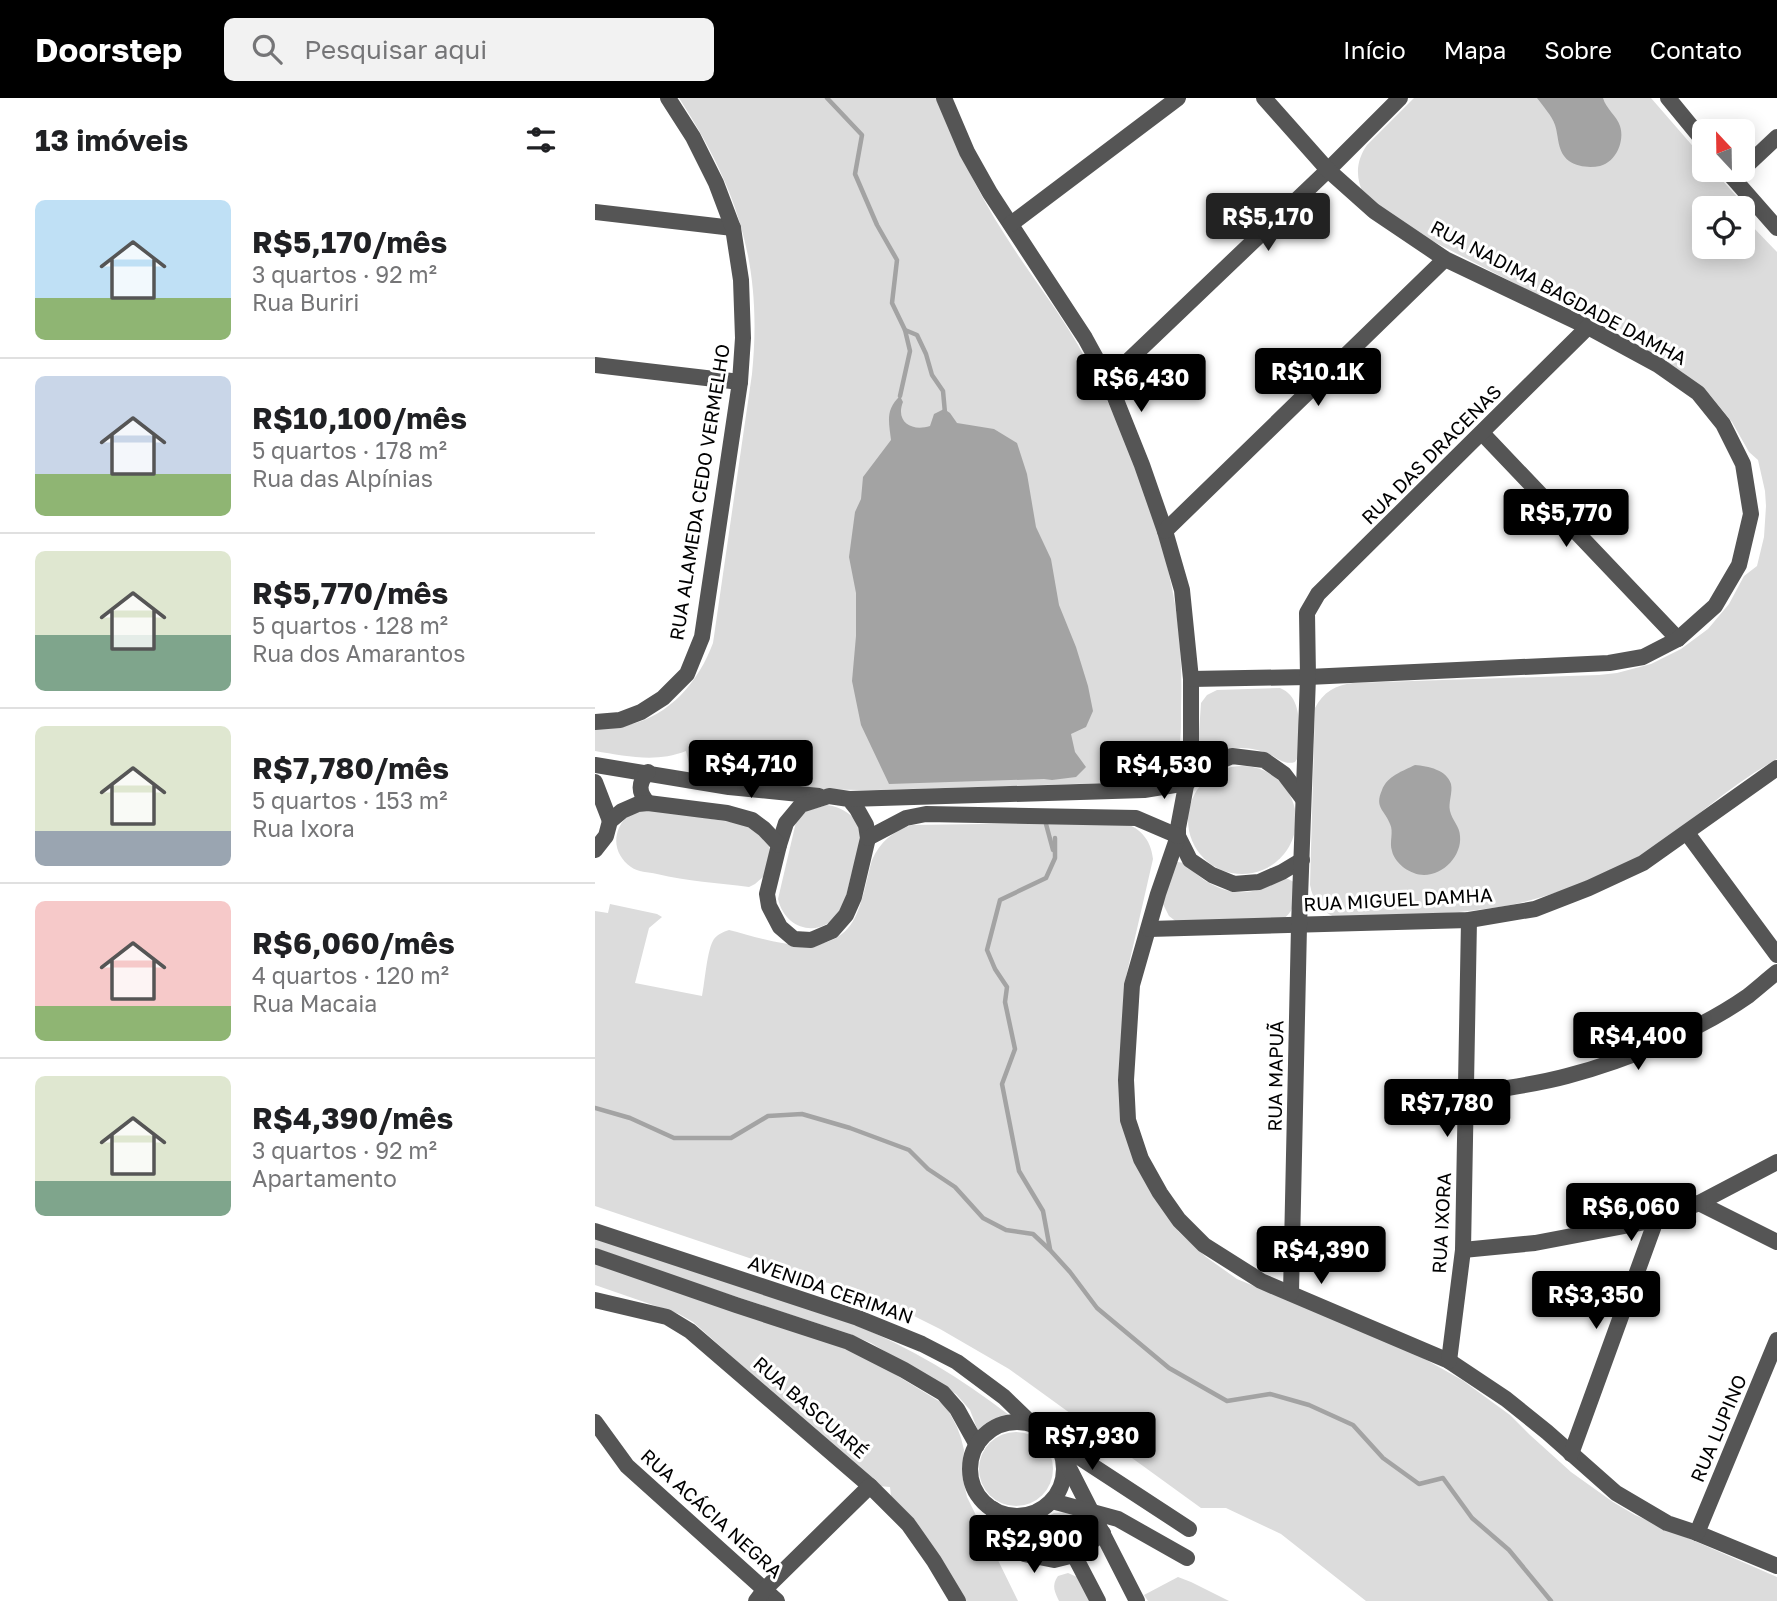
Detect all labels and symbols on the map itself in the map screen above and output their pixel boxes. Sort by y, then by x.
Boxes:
north arrow [1692,119,1755,182]
pin: R$5,170 [1203,194,1333,253]
street label: RUA NADIMA BAGDADE DAMHA [1427,215,1691,369]
street label: RUA ALAMEDA CEDO VERMELHO [664,342,734,642]
pin: R$10.1K [1253,348,1383,408]
pin: R$6,430 [1076,354,1206,414]
street label: RUA DAS DRACENAS [1356,379,1506,529]
pin: R$5,770 [1501,490,1631,549]
pin: R$4,710 [686,740,816,800]
pin: R$4,530 [1099,742,1229,801]
street label: RUA MIGUEL DAMHA [1303,883,1493,915]
pin: R$4,400 [1573,1012,1703,1072]
street label: RUA MAPUÃ [1263,1020,1287,1132]
pin: R$7,780 [1382,1080,1512,1139]
street label: RUA IXORA [1427,1172,1455,1274]
pin: R$6,060 [1566,1184,1696,1243]
pin: R$4,390 [1256,1226,1386,1286]
street label: AVENIDA CERIMAN [745,1250,917,1328]
pin: R$3,350 [1531,1272,1661,1331]
street label: RUA BASCUARÉ [749,1351,873,1463]
street label: RUA LUPINO [1685,1371,1751,1485]
pin: R$7,930 [1027,1412,1157,1472]
street label: RUA ACÁCIA NEGRA [637,1444,788,1583]
pin: R$2,900 [969,1516,1099,1575]

